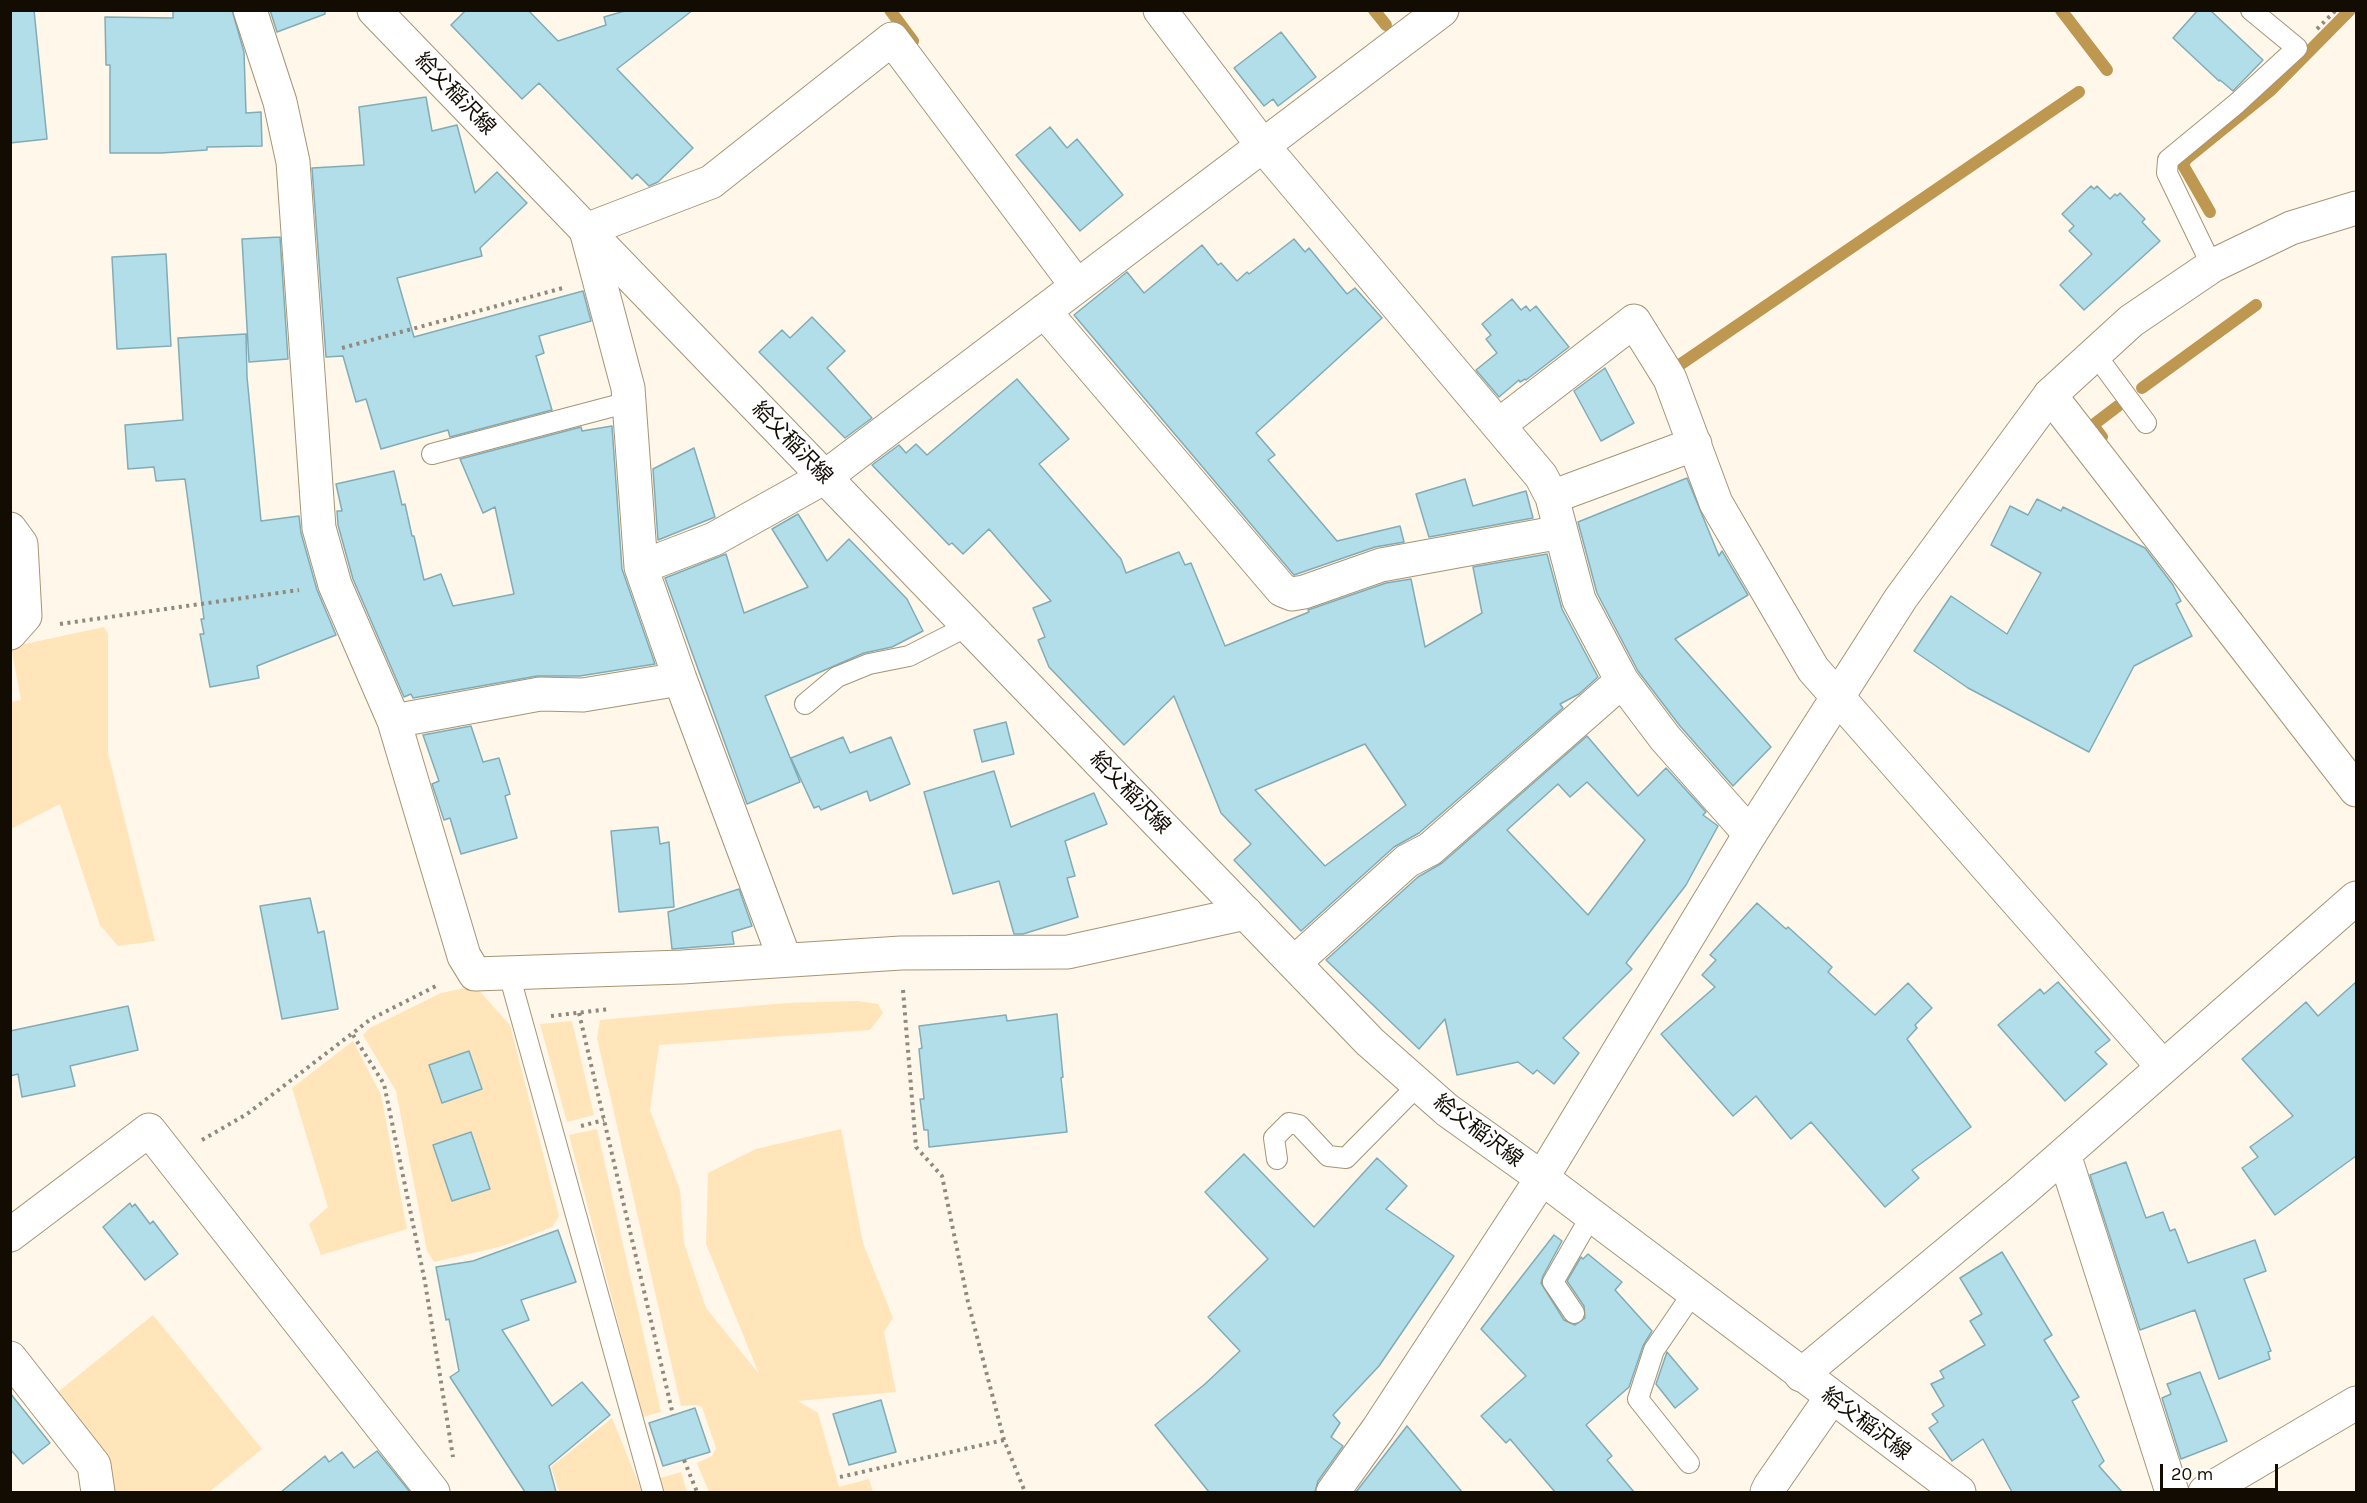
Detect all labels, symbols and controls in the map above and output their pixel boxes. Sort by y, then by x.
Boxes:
street label: 給父稲沢線 [409,47,501,141]
street label: 給父稲沢線 [746,396,838,490]
street label: 給父稲沢線 [1084,746,1176,840]
street label: 給父稲沢線 [1428,1089,1528,1173]
street label: 給父稲沢線 [1816,1382,1916,1466]
scale bar [2163,1452,2282,1490]
text: 20 m [2171,1463,2213,1485]

